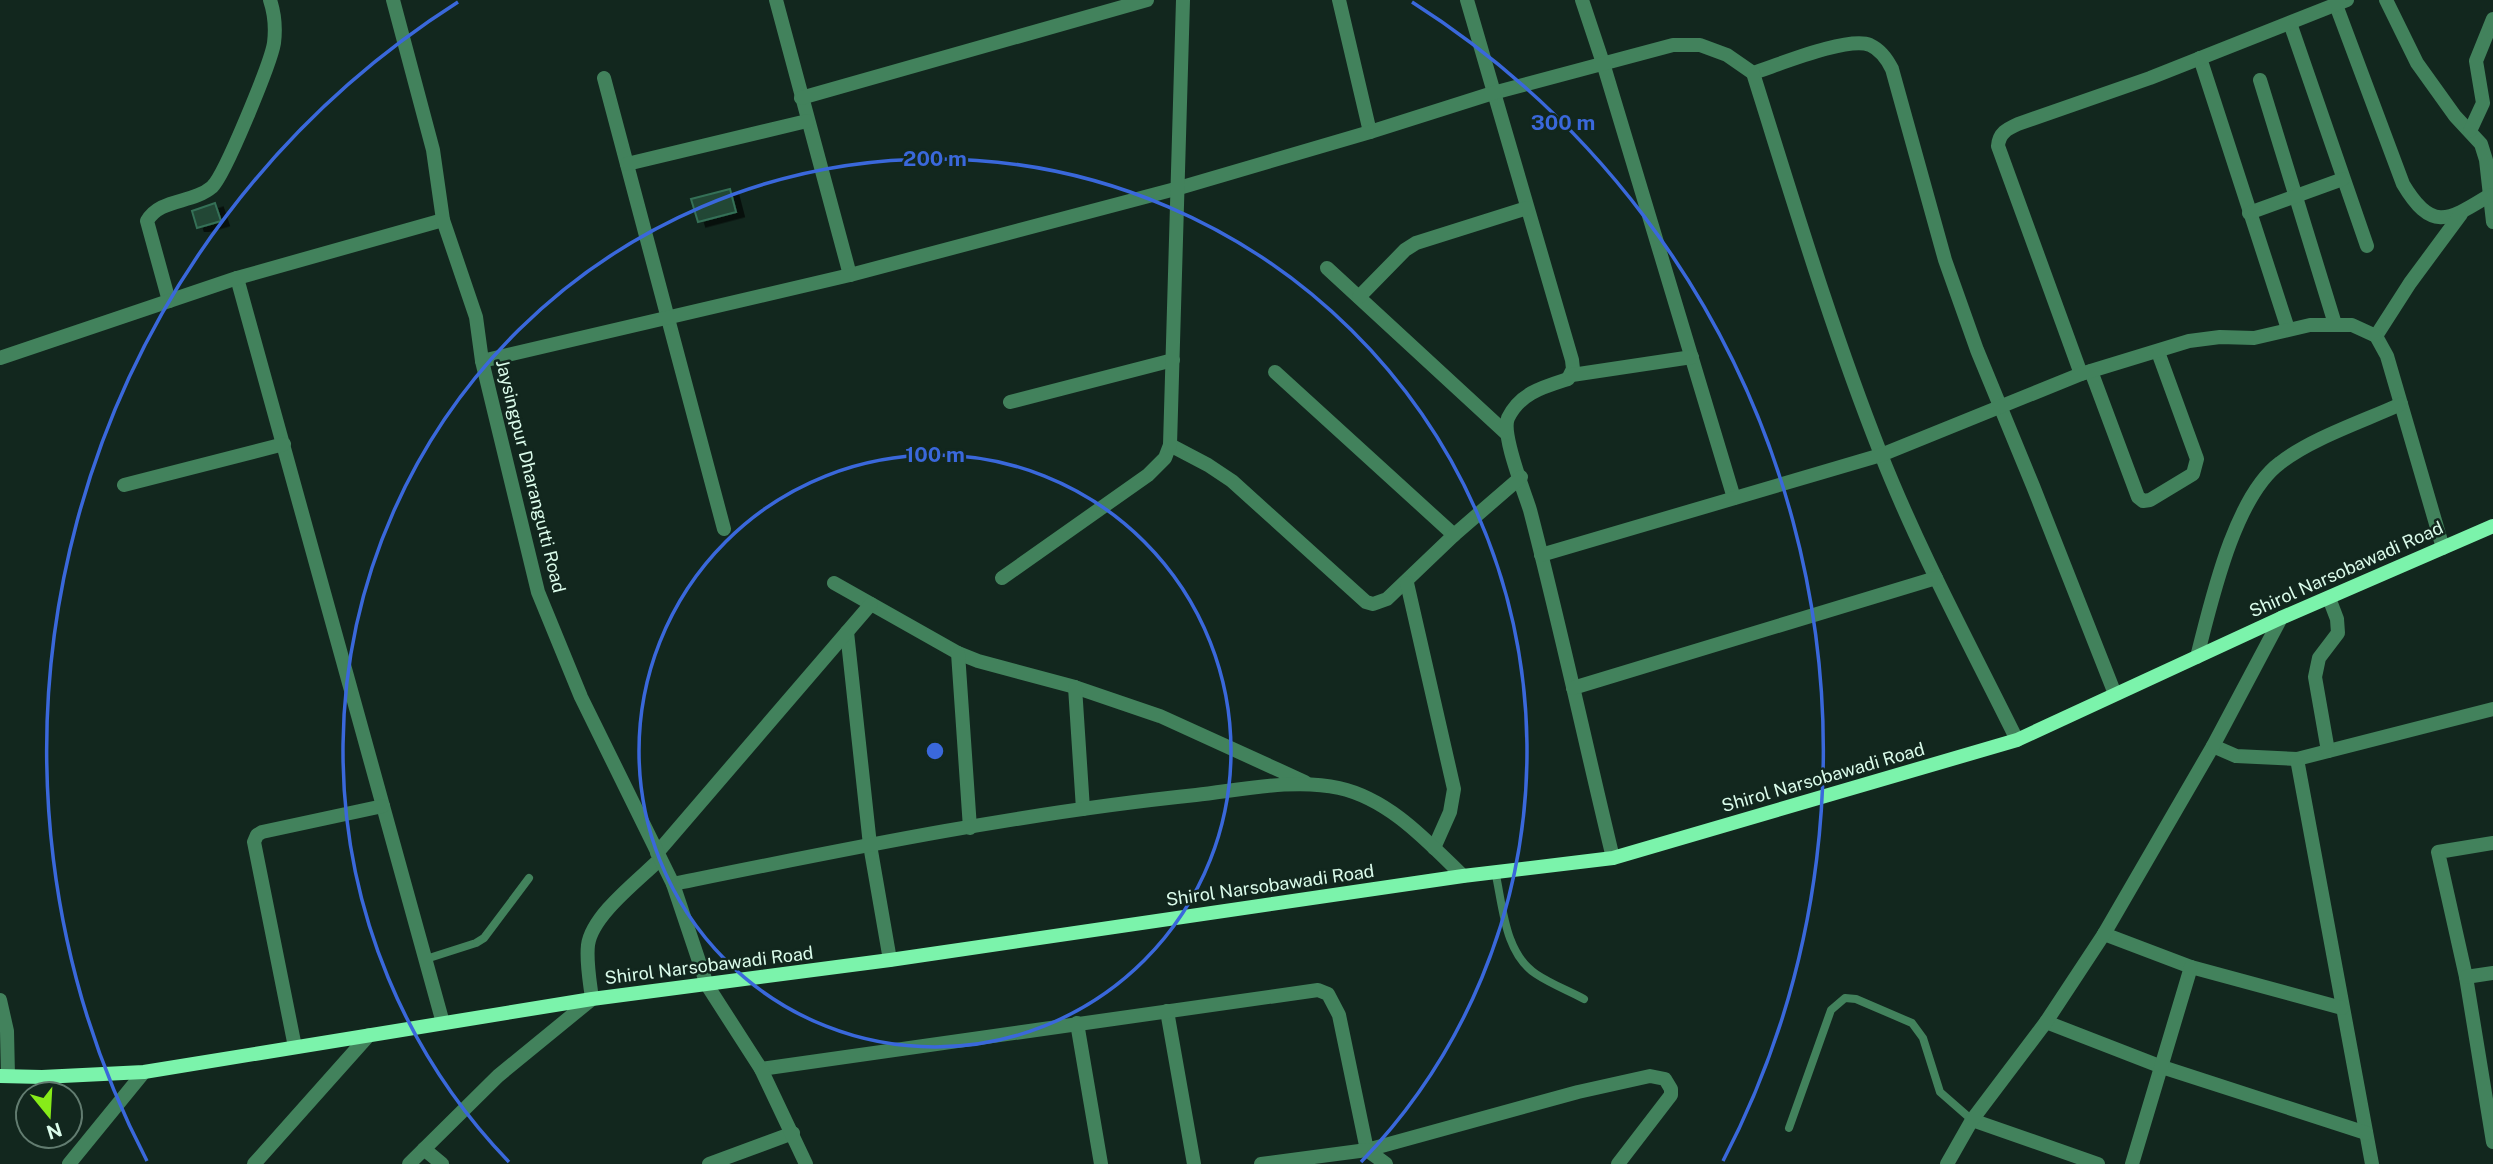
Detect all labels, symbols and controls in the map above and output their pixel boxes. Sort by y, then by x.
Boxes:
text: 300 m [1531,110,1595,135]
text: 200 m [903,146,967,171]
street label: Jaysingpur Dharangutti Road [492,357,570,595]
text: 100 m [905,442,965,467]
street label: Shirol Narsobawadi Road [2246,517,2446,621]
street label: Shirol Narsobawadi Road [1719,738,1927,816]
centre of rings [923,739,947,763]
street label: Shirol Narsobawadi Road [1165,860,1375,910]
street label: Shirol Narsobawadi Road [603,942,815,988]
north arrow [14,1080,84,1150]
text: N [44,1118,65,1144]

